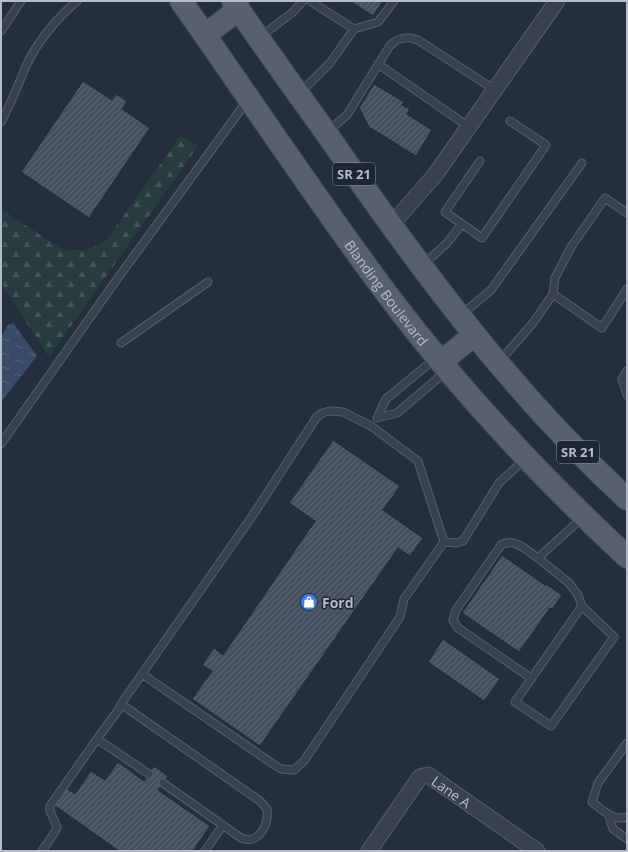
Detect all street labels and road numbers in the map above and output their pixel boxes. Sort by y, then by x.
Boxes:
road number: SR 21 [333,163,375,185]
street label: Blanding Boulevard [341,236,433,349]
road number: SR 21 [557,441,599,463]
street label: Lane A [428,771,475,812]

